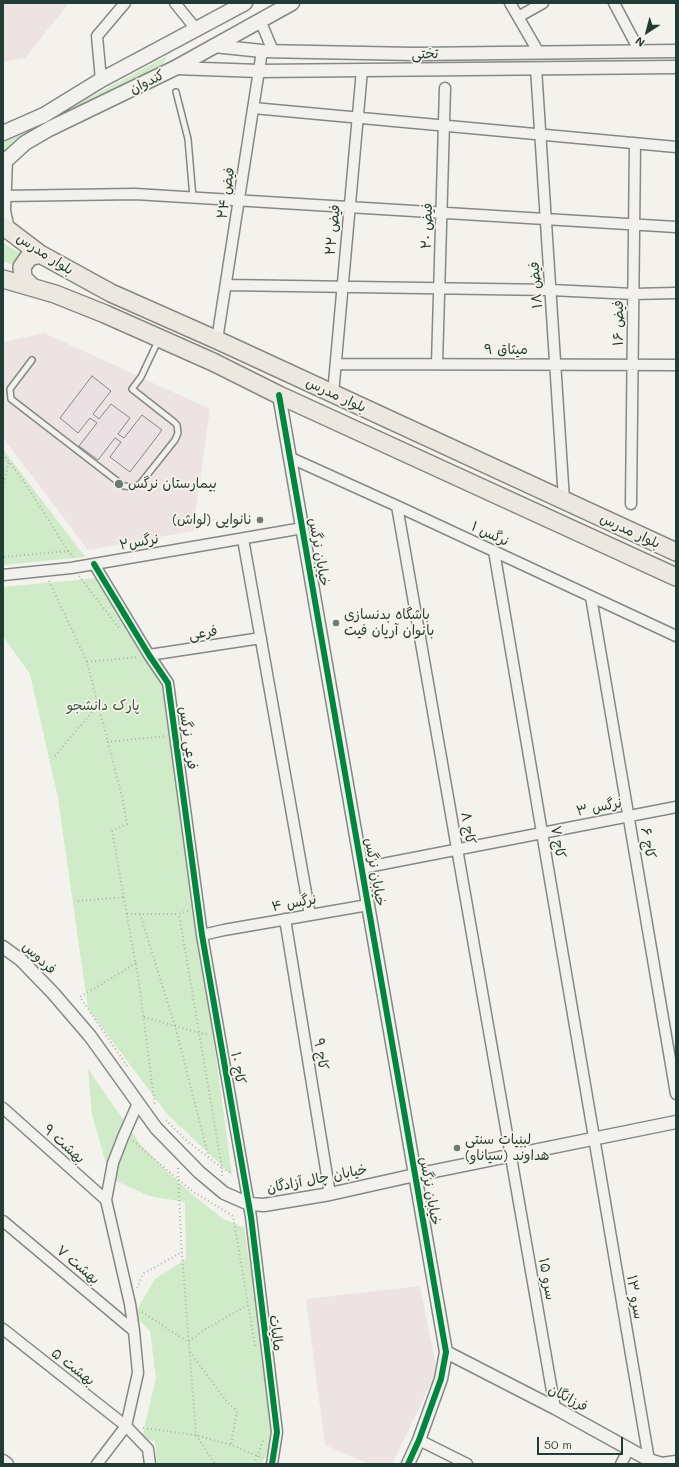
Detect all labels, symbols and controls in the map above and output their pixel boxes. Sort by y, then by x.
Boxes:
north arrow [627,12,667,52]
text: N [632,34,647,51]
street label: تختی [411,45,439,63]
street label: کندوان [127,66,167,98]
street label: فیض ۲۴ [214,166,238,220]
street label: فیض ۲۰ [418,203,436,249]
street label: فیض ۲۲ [322,204,344,256]
street label: بلوار مدرس [13,229,77,279]
street label: فیض ۱۸ [526,261,546,309]
street label: فیض ۱۶ [611,300,627,346]
street label: میثاق ۹ [484,342,528,358]
street label: بلوار مدرس [303,374,369,416]
place label: بیمارستان نرگس [128,476,217,492]
marker: بیمارستان نرگس [113,478,125,490]
street label: بلوار مدرس [597,510,663,552]
place label: نانوایی (لواش) [172,512,252,528]
marker: نانوایی (لواش) [255,515,265,525]
street label: خیابان نرگس [305,516,333,588]
street label: نرگس ۱ [468,518,512,550]
street label: نرگس۲ [118,530,160,554]
place label: باشگاه بدنسازی بانوان آریان فیت [344,607,434,640]
marker: باشگاه بدنسازی بانوان آریان فیت [331,618,341,628]
street label: فرعی [187,622,219,644]
park label: پارک دانشجو [66,698,140,714]
street label: فرعی نرگس [175,705,201,771]
street label: نرگس ۳ [575,794,623,820]
street label: کاج ۸ [457,810,479,846]
street label: کاج ۷ [547,824,569,860]
street label: کاج ۶ [637,826,659,860]
street label: خیابان نرگس [361,836,389,908]
street label: نرگس ۴ [270,891,318,915]
street label: فردوس [19,938,59,978]
street label: کاج ۹ [310,1037,332,1071]
street label: کاج ۱۰ [227,1051,249,1085]
street label: بهشت ۹ [40,1121,88,1167]
place label: لبنیات سنتی هداوند (سیاناو) [465,1132,550,1164]
marker: لبنیات سنتی هداوند (سیاناو) [452,1143,462,1153]
street label: خیابان نرگس [416,1155,444,1227]
street label: خیابان چال آزادگان [265,1161,369,1197]
street label: بهشت ۷ [53,1242,103,1288]
street label: سرو ۱۵ [535,1257,559,1301]
street label: سرو ۱۳ [623,1274,647,1320]
street label: مالیات [265,1314,287,1352]
street label: بهشت ۵ [48,1345,98,1389]
street label: فرزانگان [545,1381,591,1415]
scale bar [539,1429,625,1455]
text: 50 m [544,1436,572,1452]

